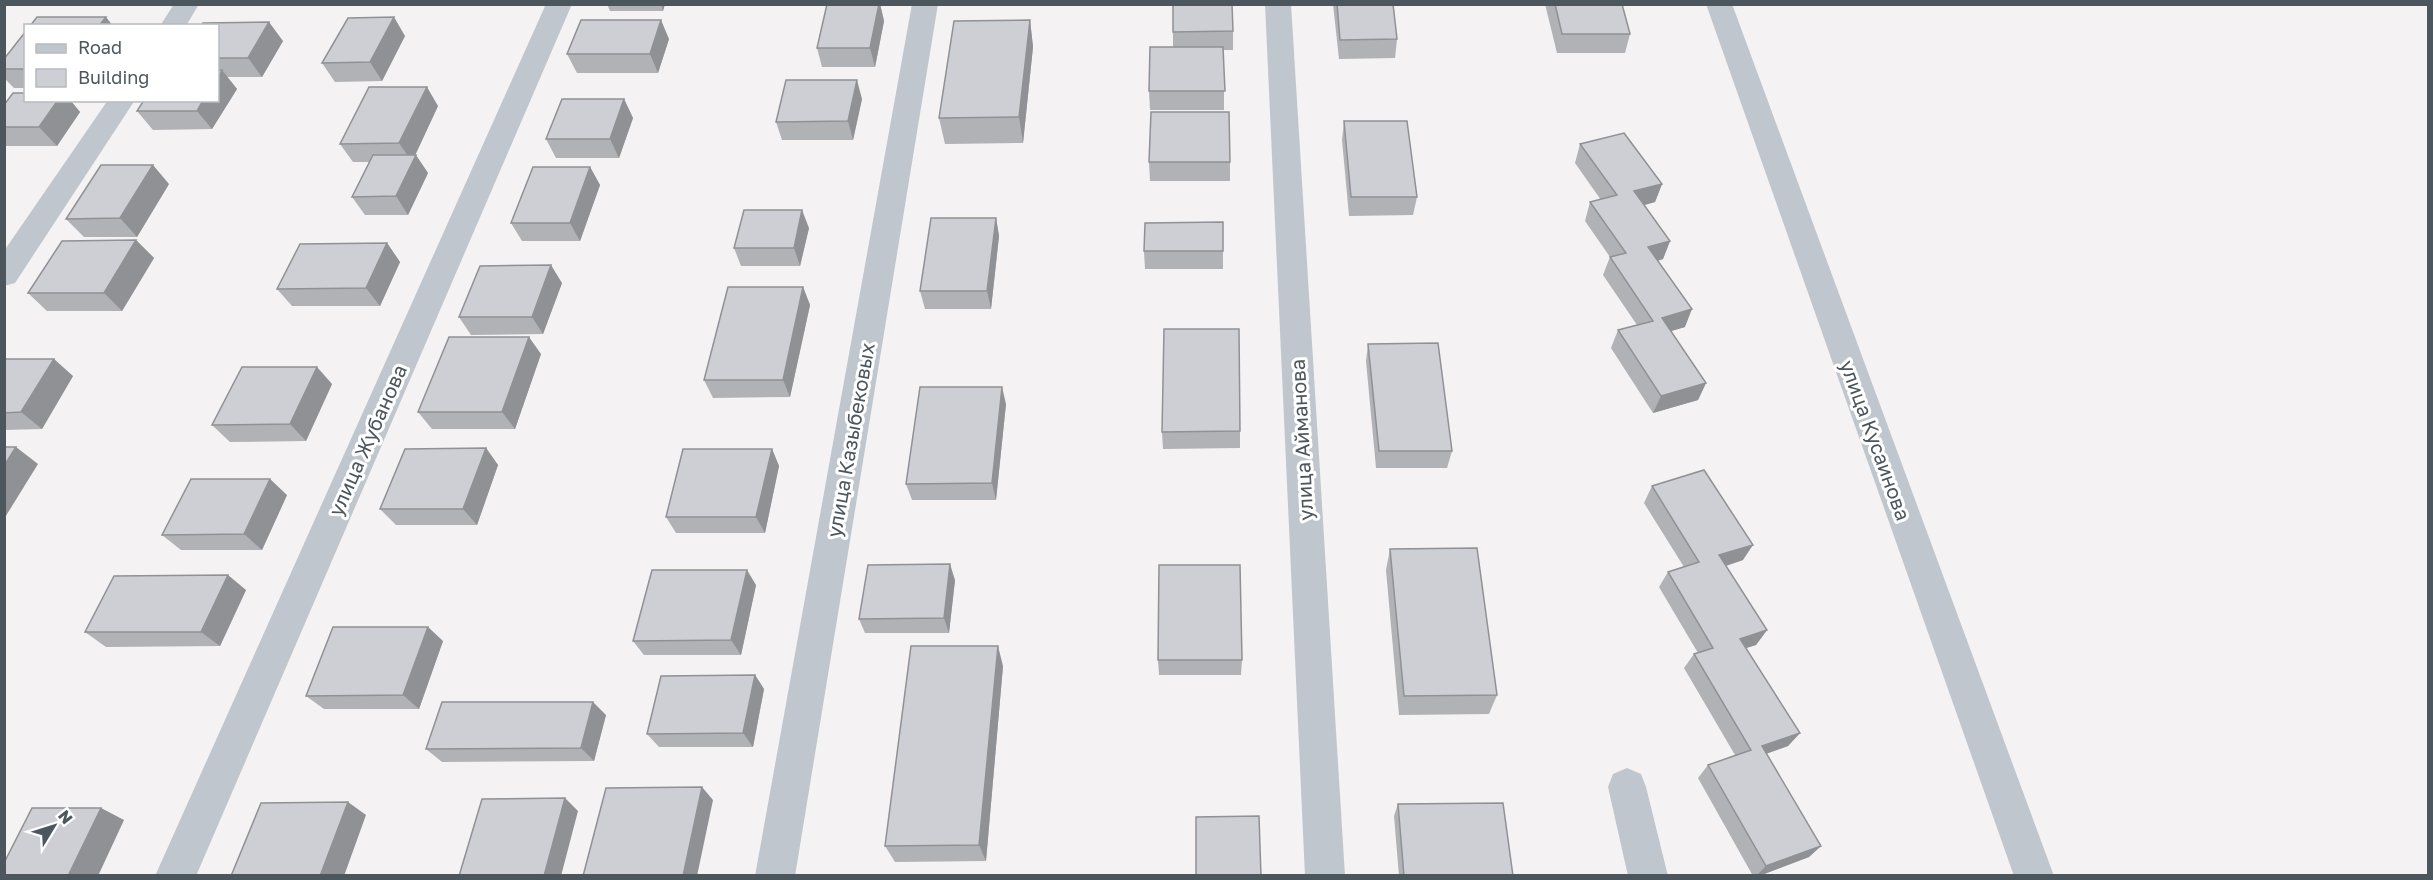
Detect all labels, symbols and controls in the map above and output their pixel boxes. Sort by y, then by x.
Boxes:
legend [24,24,219,102]
text: Road [78,36,122,58]
text: Building [78,66,149,88]
street label: улица Казыбековых [821,341,879,539]
street label: улица Кусаинова [1836,357,1916,523]
street label: улица Айманова [1285,359,1317,521]
street label: улица Жубанова [323,361,411,519]
north arrow [24,796,84,856]
text: N [54,806,77,828]

